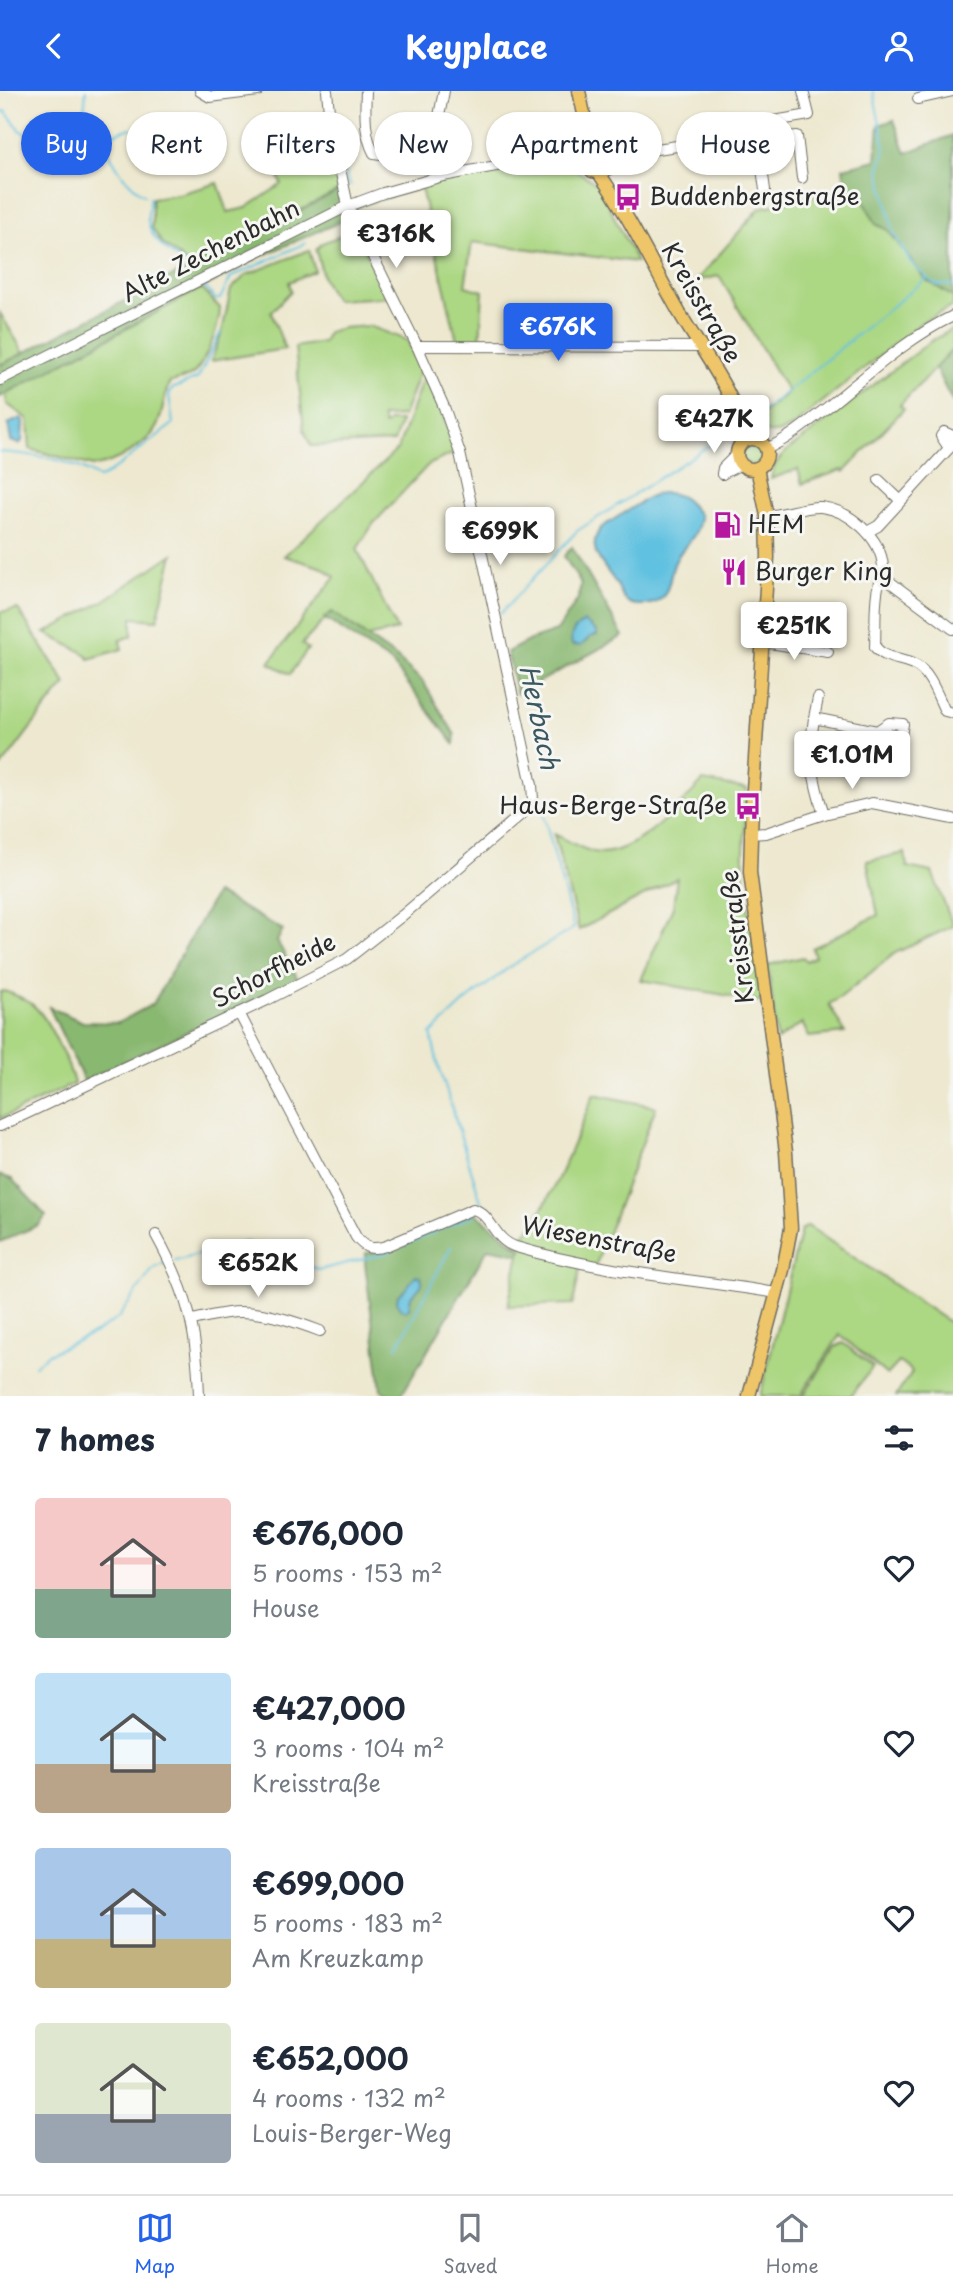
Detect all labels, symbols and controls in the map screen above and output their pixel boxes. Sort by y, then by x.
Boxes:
text: Keyplace [405,22,548,70]
icon: back [35,27,73,65]
icon: person [880,27,918,65]
chip: Buy [21,112,112,175]
chip: Rent [126,112,227,175]
chip: Filters [241,112,360,175]
chip: New [374,112,472,175]
chip: Apartment [486,112,662,175]
chip: House [676,112,795,175]
place label: Buddenbergstraße [649,177,860,213]
bus stop icon: Buddenbergstraße [613,182,643,212]
street label: Alte Zechenbahn [115,189,305,310]
pin: €316K [347,211,445,270]
text: €316K [357,215,435,250]
street label: Kreisstraße [654,235,752,369]
pin: €676K [509,303,607,363]
text: €676K [520,308,596,343]
pin: €427K [665,395,763,455]
text: €427K [674,400,754,435]
place label: HEM [748,505,804,541]
pin: €699K [451,507,549,567]
fuel station icon: HEM [712,510,742,540]
text: €699K [461,512,539,547]
place label: Burger King [755,552,893,588]
restaurant icon: Burger King [719,557,749,587]
pin: €251K [745,603,843,662]
text: €251K [757,607,831,642]
water label: Herbach [510,661,571,774]
pin: €1.01M [795,731,909,791]
text: €1.01M [810,736,894,771]
place label: Haus-Berge-Straße [500,786,727,822]
bus stop icon: Haus-Berge-Straße [733,791,763,821]
street label: Kreisstraße [710,868,762,1006]
street label: Schorfheide [205,923,341,1016]
street label: Wiesenstraße [519,1205,680,1271]
pin: €652K [209,1239,307,1299]
text: €652K [218,1244,298,1279]
text: 7 homes [35,1416,155,1461]
icon: filters [880,1419,918,1457]
text: €676,000 [252,1510,404,1555]
icon: home [91,1526,175,1610]
icon: heart [880,1549,918,1587]
text: 5 rooms · 153 m² [252,1555,443,1590]
text: House [252,1590,319,1625]
text: €427,000 [252,1685,406,1730]
icon: home [91,1701,175,1785]
icon: heart [880,1724,918,1762]
text: 3 rooms · 104 m² [252,1730,445,1765]
text: Kreisstraße [252,1765,381,1800]
text: €699,000 [252,1860,404,1905]
icon: home [91,1876,175,1960]
icon: heart [880,1899,918,1937]
text: 5 rooms · 183 m² [252,1905,443,1940]
text: Am Kreuzkamp [252,1940,424,1975]
text: €652,000 [252,2035,409,2080]
icon: home [91,2051,175,2135]
icon: heart [880,2074,918,2112]
text: 4 rooms · 132 m² [252,2080,446,2115]
text: Louis-Berger-Weg [252,2115,452,2150]
tab: Map [134,2209,175,2279]
tab: Saved [443,2209,497,2279]
tab: Home [766,2209,819,2279]

